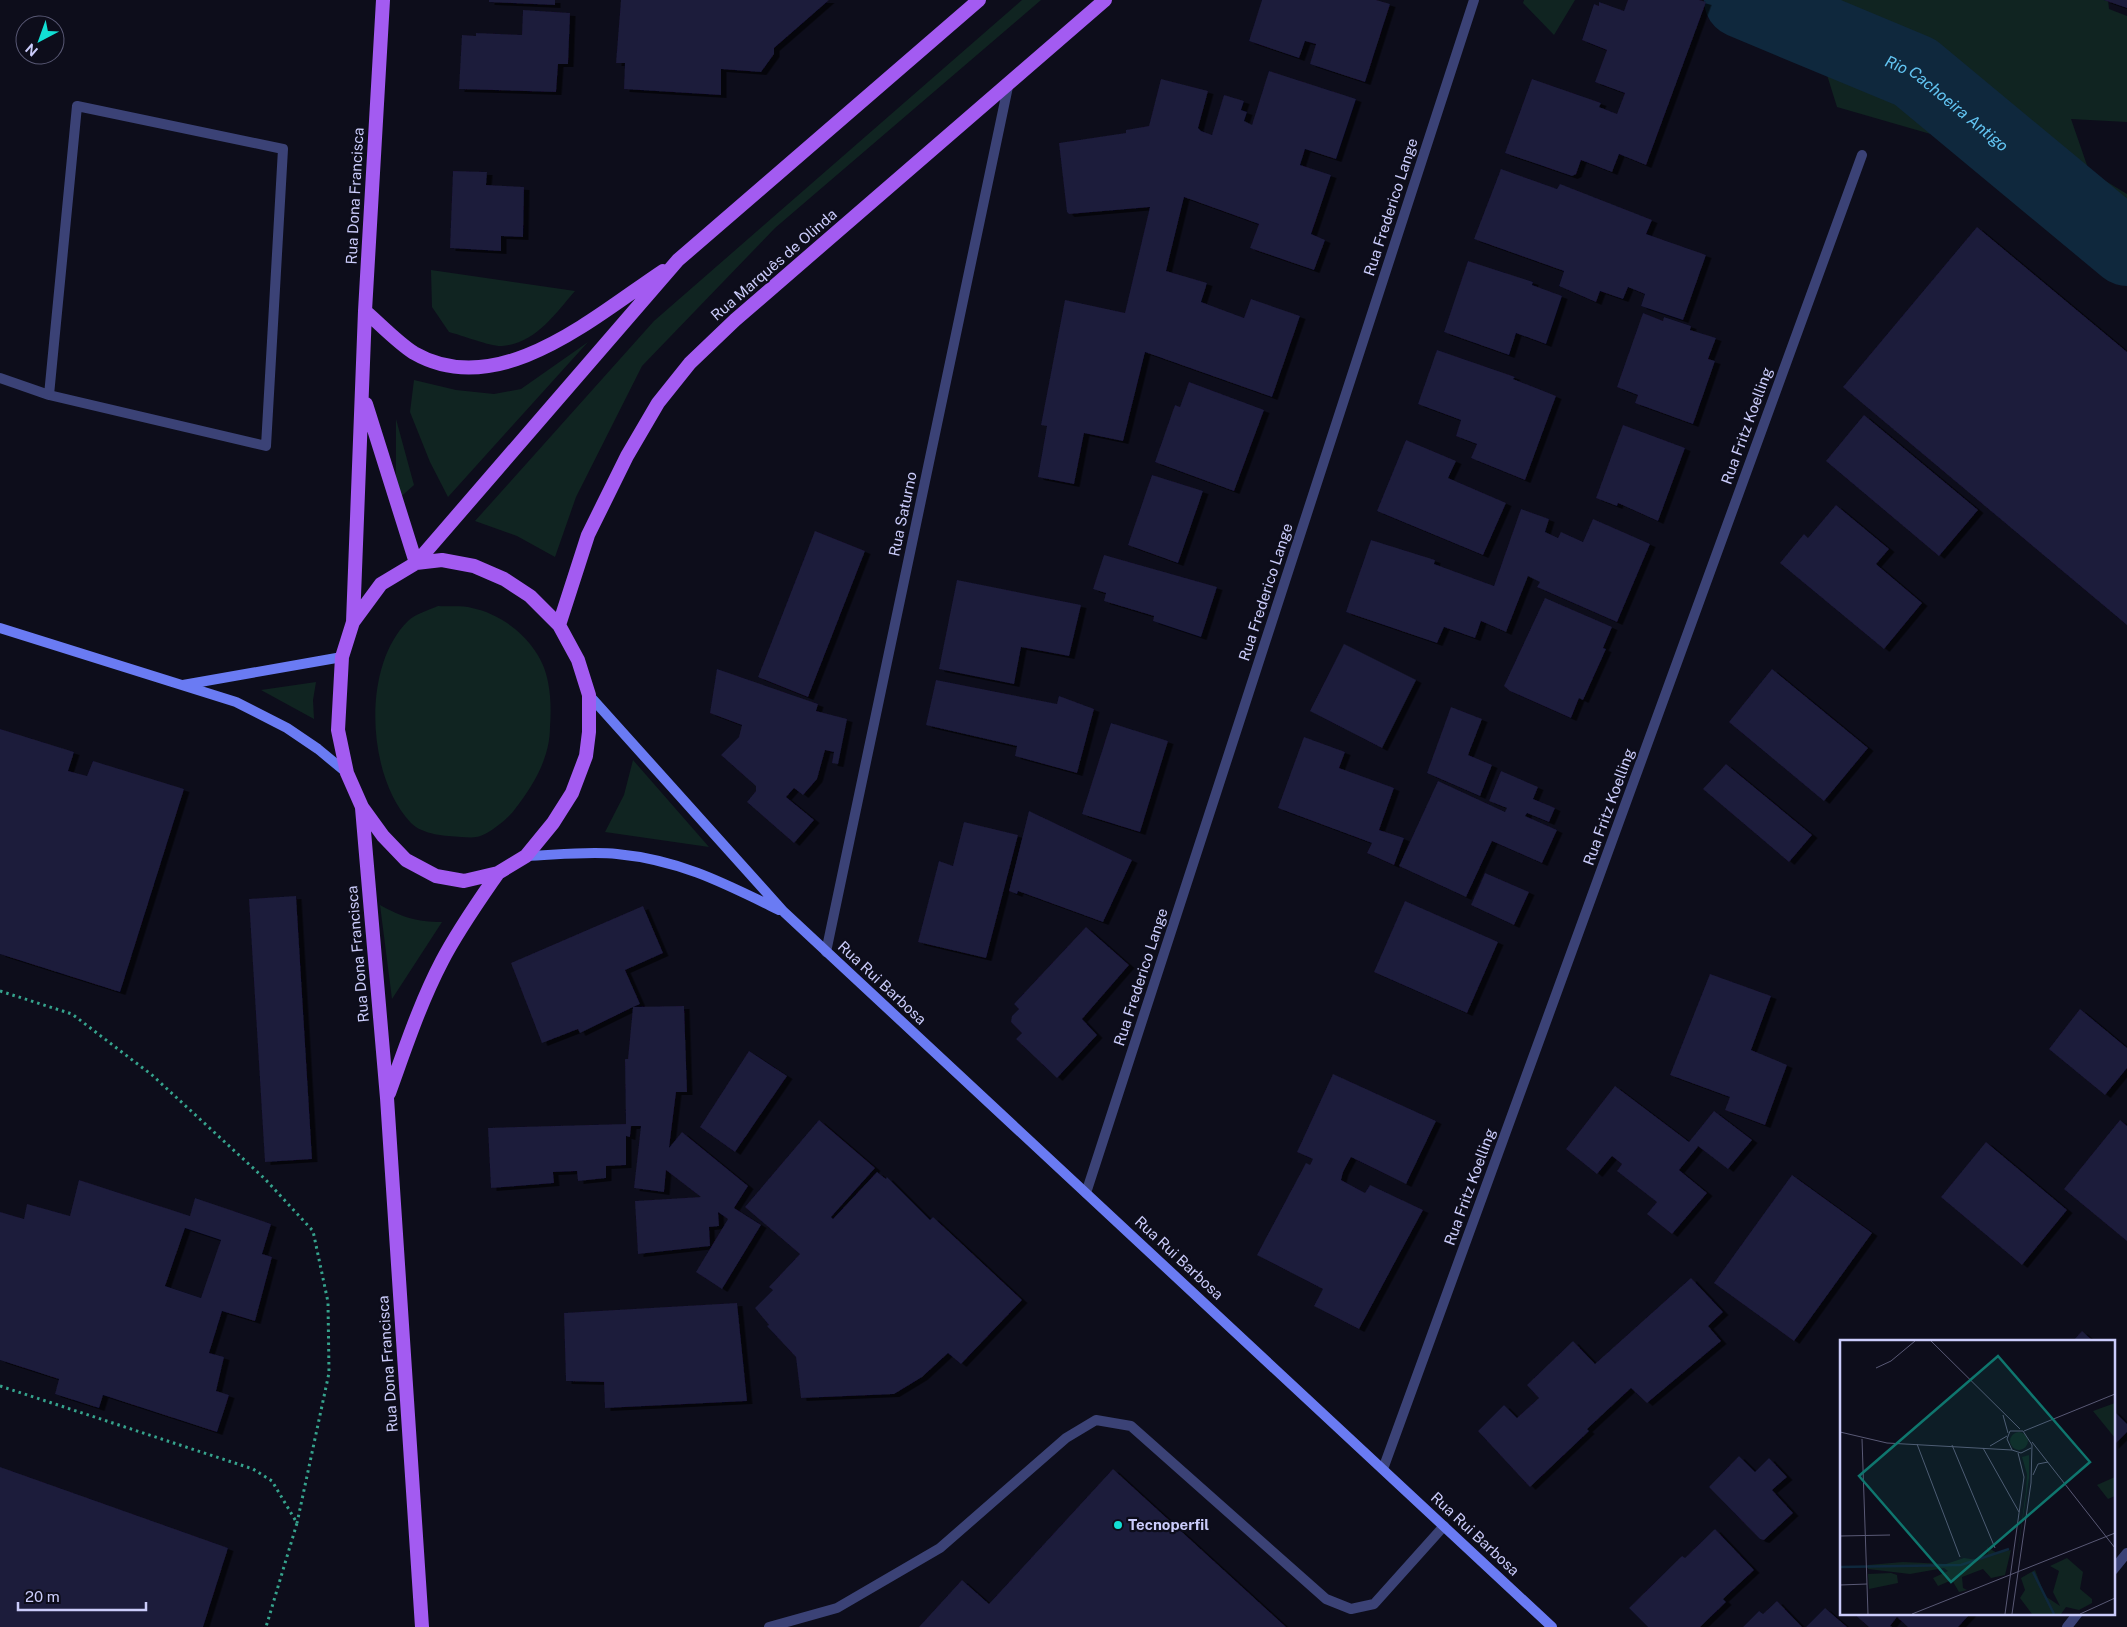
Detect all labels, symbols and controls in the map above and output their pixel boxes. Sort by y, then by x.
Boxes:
north arrow [15,15,65,65]
text: N [22,40,41,59]
water label: Rio Cachoeira Antigo [1882,52,2012,156]
street label: Rua Dona Francisca [342,127,367,265]
street label: Rua Frederico Lange [1360,136,1421,278]
street label: Rua Marquês de Olinda [707,205,840,324]
street label: Rua Fritz Koelling [1717,365,1776,487]
street label: Rua Saturno [885,470,920,558]
street label: Rua Frederico Lange [1235,521,1296,663]
street label: Rua Fritz Koelling [1579,746,1638,868]
street label: Rua Dona Francisca [343,885,372,1023]
street label: Rua Frederico Lange [1110,906,1171,1048]
street label: Rua Rui Barbosa [835,937,930,1028]
street label: Rua Fritz Koelling [1440,1126,1499,1248]
street label: Rua Rui Barbosa [1132,1212,1227,1303]
street label: Rua Dona Francisca [374,1295,401,1433]
inset map [1840,1340,2114,1614]
street label: Rua Rui Barbosa [1428,1488,1523,1579]
place label: Tecnoperfil [1128,1516,1209,1533]
marker: Tecnoperfil [1112,1519,1124,1531]
scale bar [18,1580,145,1612]
text: 20 m [25,1588,60,1605]

